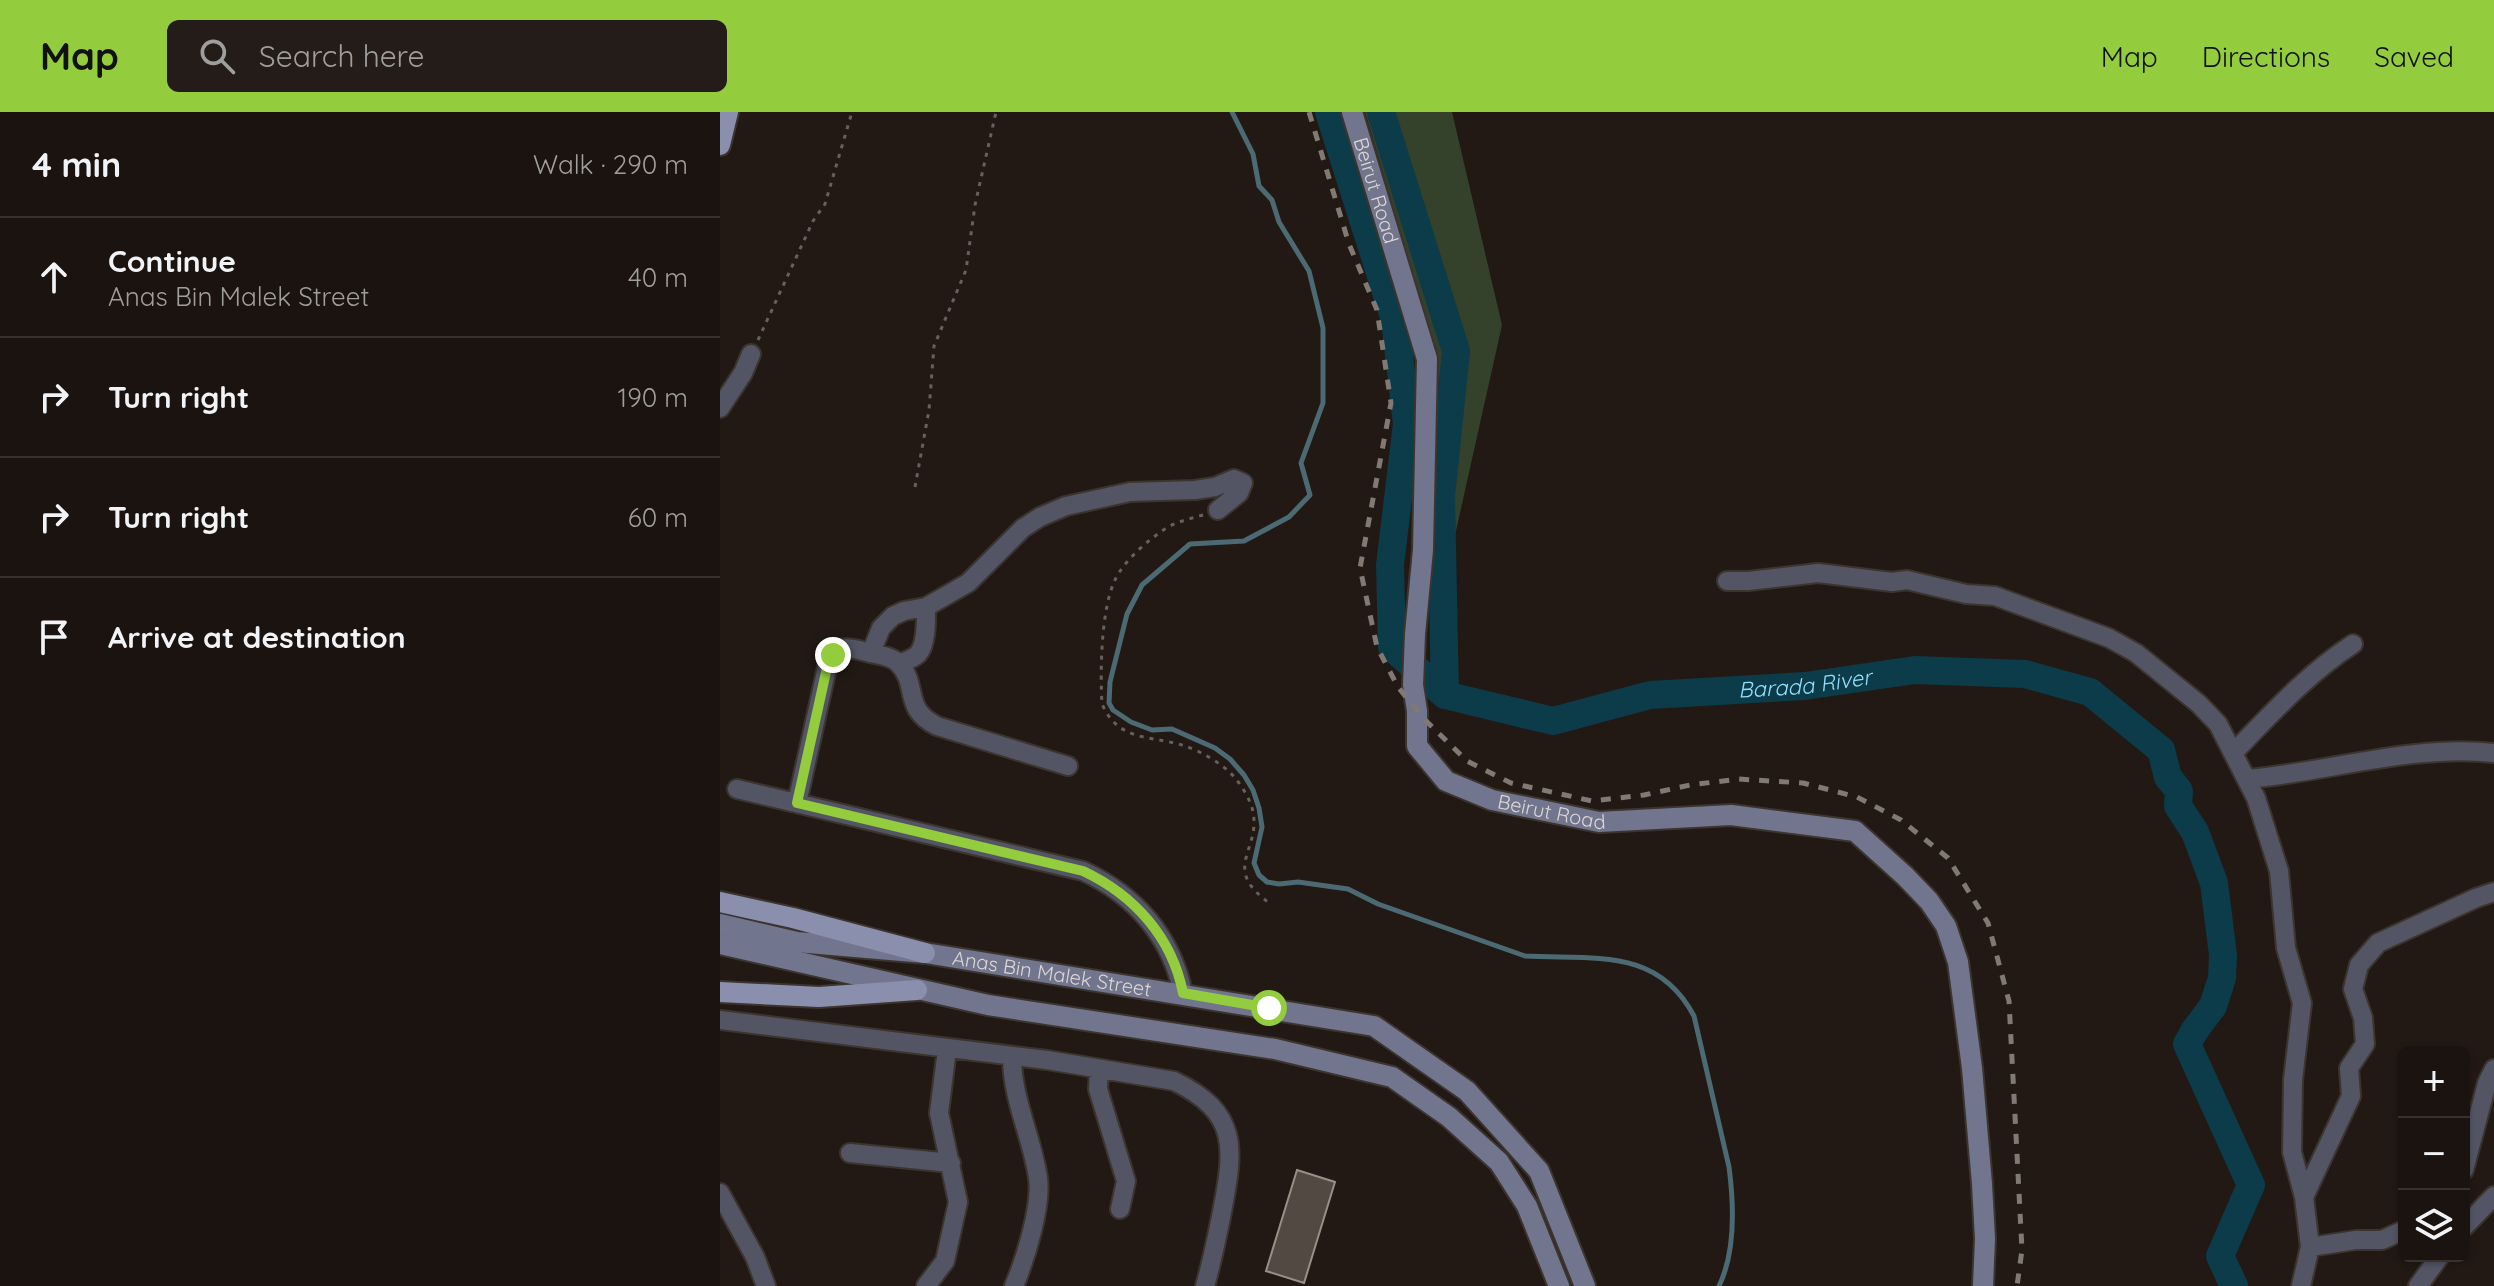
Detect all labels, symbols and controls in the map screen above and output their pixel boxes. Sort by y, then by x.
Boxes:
search box [167,20,727,92]
text: Map [40,32,119,80]
icon: search [195,34,239,78]
text: Search here [259,37,424,75]
text: Map [2101,39,2158,74]
text: Directions [2202,39,2330,74]
text: Saved [2374,39,2454,74]
street label: Beirut Road [1348,134,1404,246]
text: 4 min [32,143,121,186]
text: Walk · 290 m [533,148,688,181]
text: Continue [108,242,236,280]
icon: ahead [32,255,76,299]
text: 40 m [628,261,688,294]
text: Anas Bin Malek Street [108,280,369,313]
icon: right [32,375,76,419]
text: Turn right [108,378,249,416]
text: 190 m [618,381,688,414]
icon: right [32,495,76,539]
text: Turn right [108,498,249,536]
text: 60 m [628,501,688,534]
icon: arrive [32,615,76,659]
text: Arrive at destination [108,618,406,656]
route end [815,637,851,673]
water label: Barada River [1737,662,1876,704]
street label: Beirut Road [1496,788,1606,834]
street label: Anas Bin Malek Street [951,945,1153,1002]
route start [1251,990,1287,1026]
map controls [2398,1046,2470,1262]
button: + [2398,1046,2470,1118]
button: − [2398,1118,2470,1190]
button: layers [2398,1190,2470,1262]

